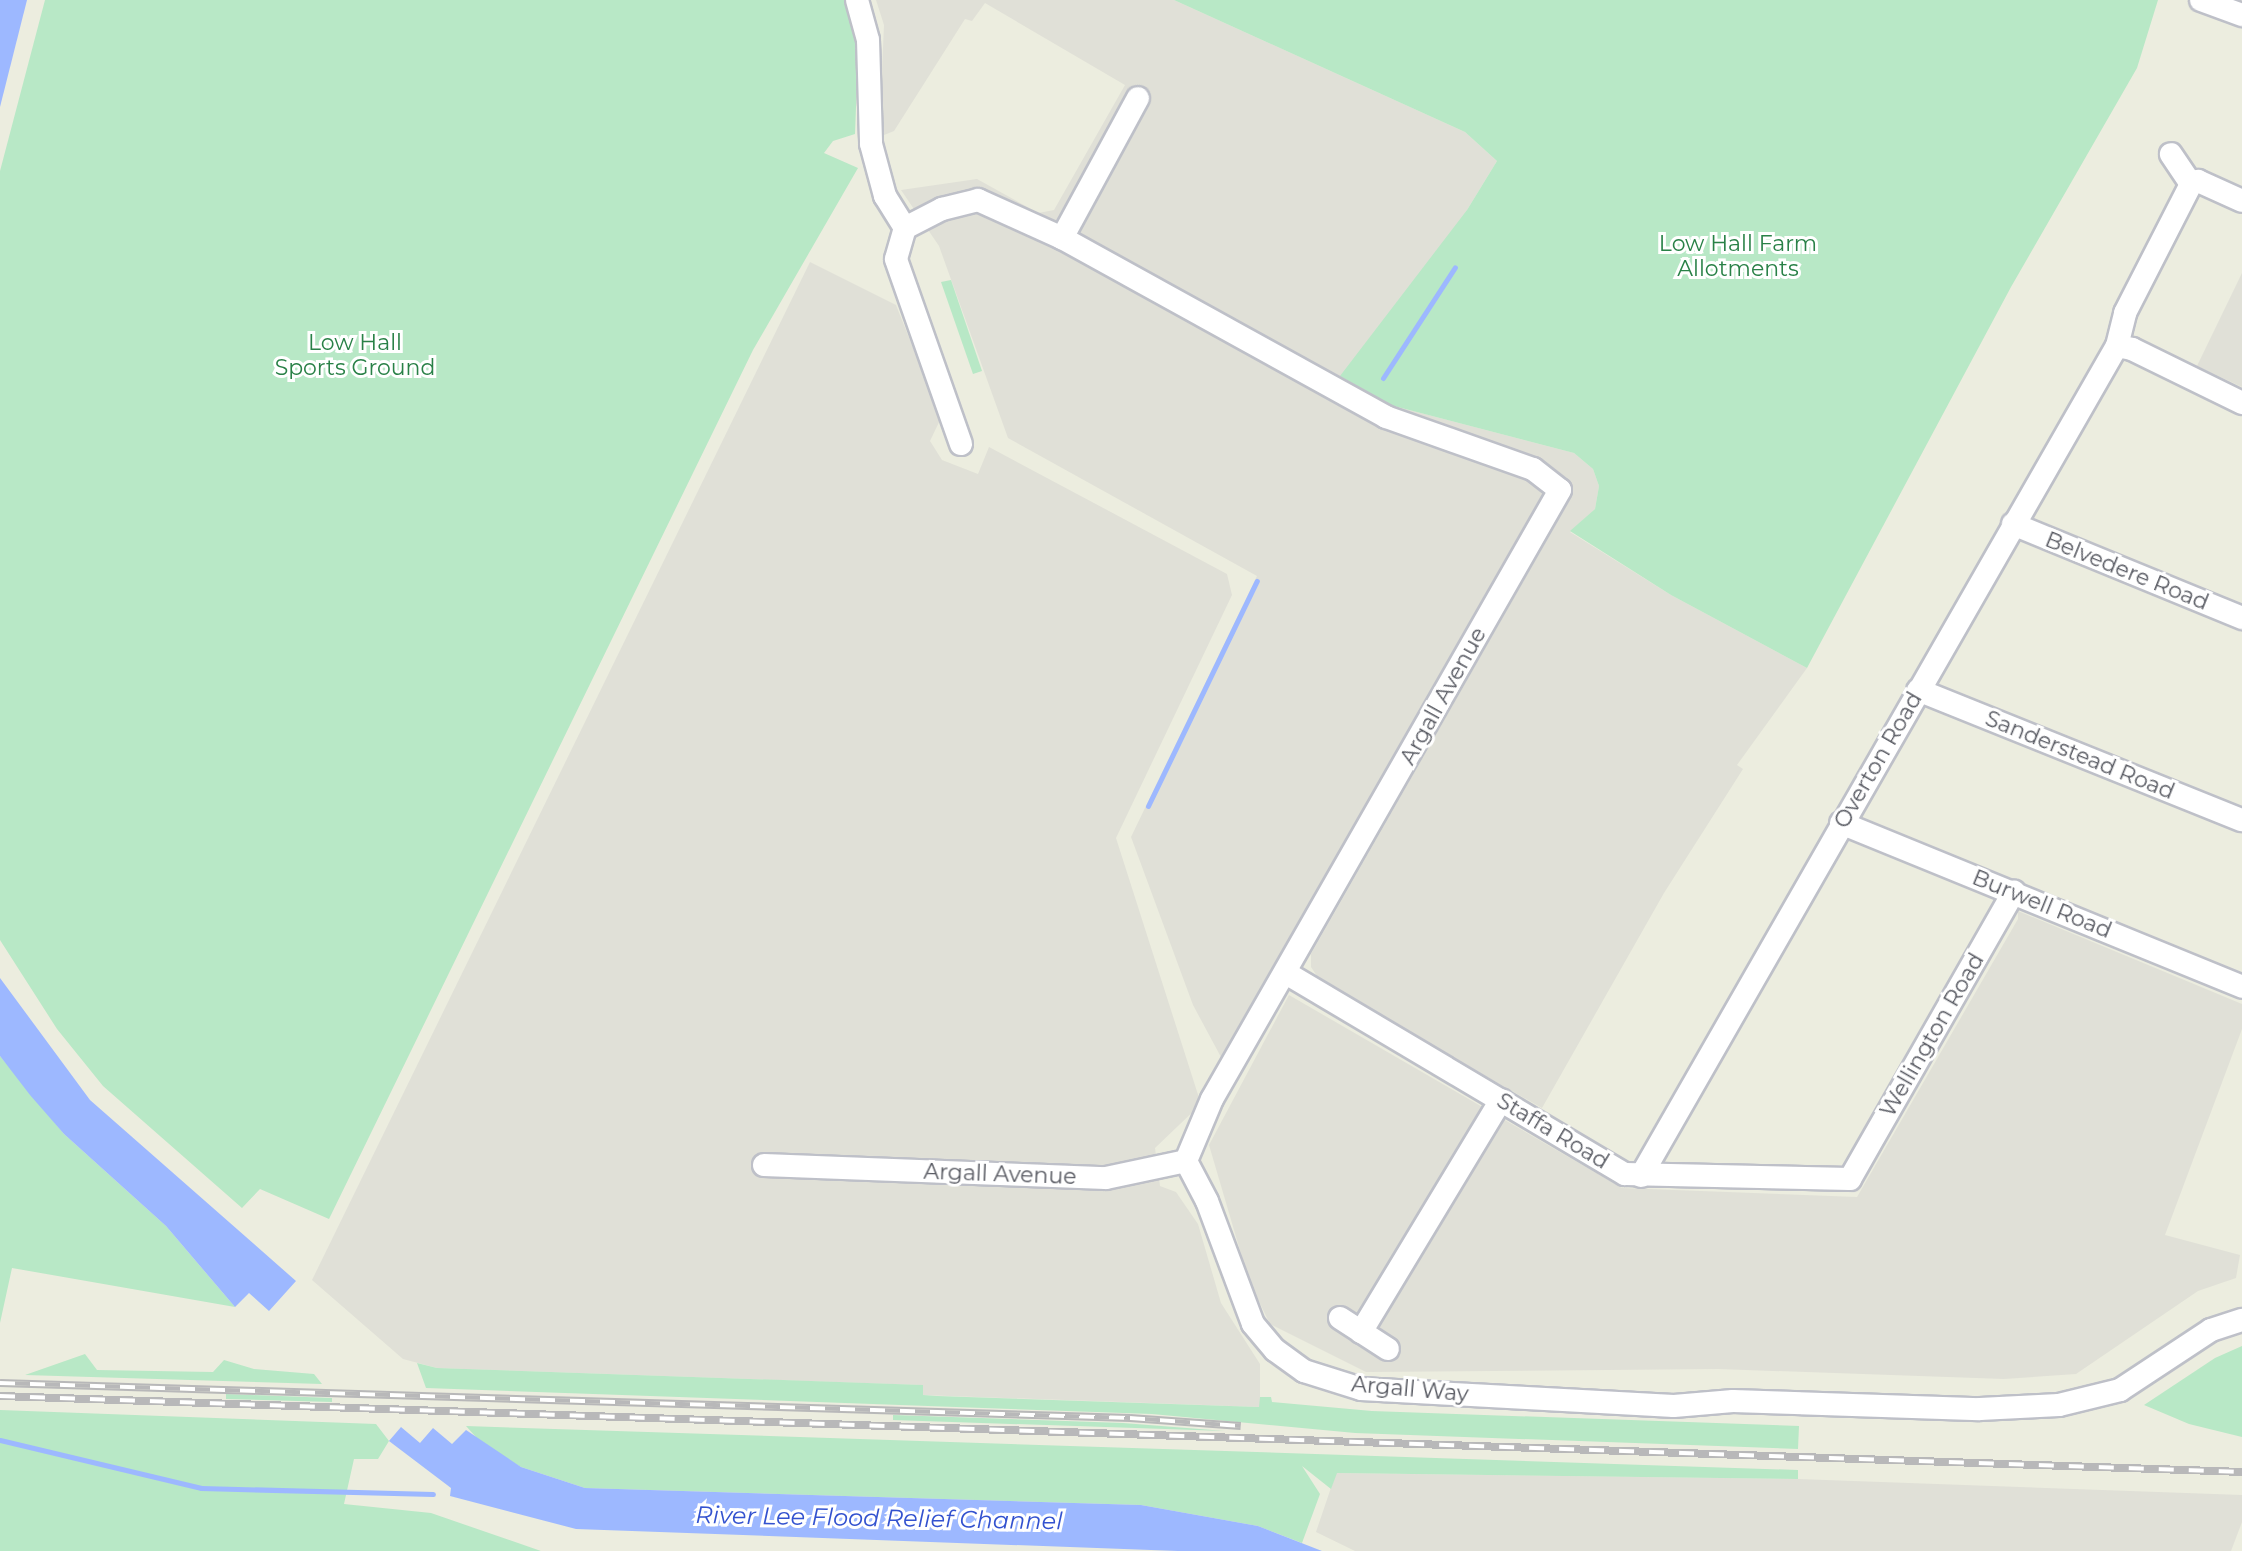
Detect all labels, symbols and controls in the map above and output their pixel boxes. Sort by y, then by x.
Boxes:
park label: Low Hall Farm Allotments [1659,230,1817,282]
park label: Low Hall Sports Ground [275,329,435,380]
street label: Belvedere Road [2041,526,2213,616]
street label: Argall Avenue [1394,623,1492,769]
street label: Overton Road [1828,687,1928,833]
street label: Sanderstead Road [1982,705,2178,805]
street label: Burwell Road [1968,864,2116,944]
street label: Wellington Road [1874,948,1990,1122]
street label: Staffa Road [1492,1087,1614,1175]
street label: Argall Avenue [923,1158,1077,1190]
street label: Argall Way [1350,1371,1470,1407]
water label: River Lee Flood Relief Channel [695,1500,1063,1536]

